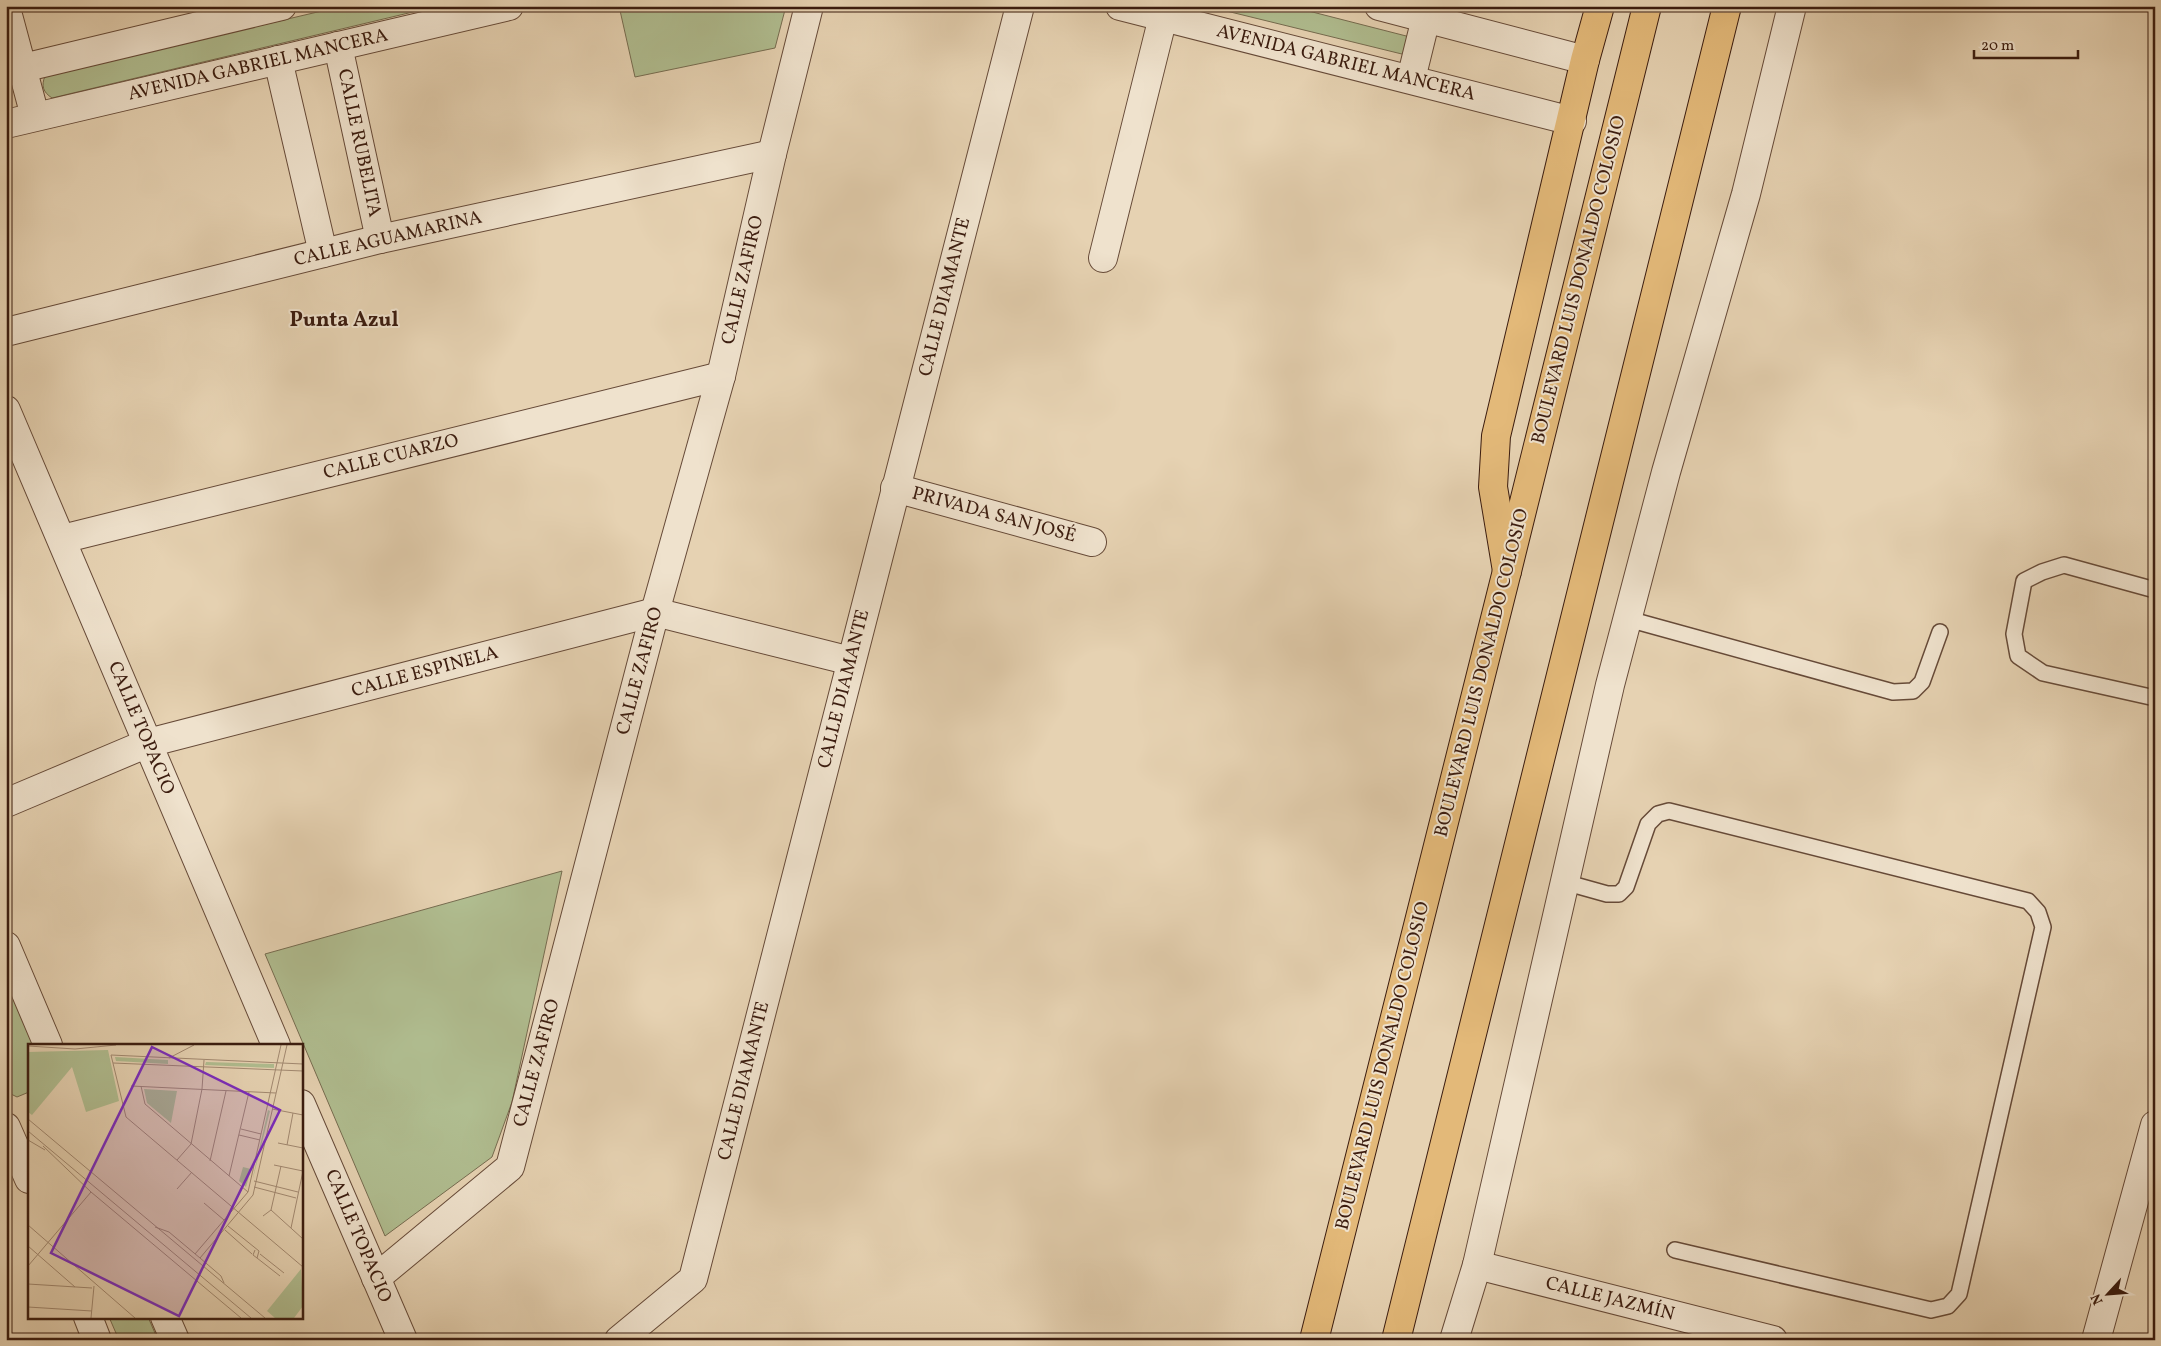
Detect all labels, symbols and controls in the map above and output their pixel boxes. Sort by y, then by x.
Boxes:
street label: AVENIDA GABRIEL MANCERA [1214,18,1478,108]
street label: AVENIDA GABRIEL MANCERA [126,22,390,108]
scale bar [1974,28,2077,60]
text: 20 m [1981,36,2014,57]
street label: CALLE RUBELITA [331,66,387,220]
street label: BOULEVARD LUIS DONALDO COLOSIO [1526,113,1633,447]
street label: CALLE AGUAMARINA [291,205,485,273]
street label: CALLE ZAFIRO [716,213,770,347]
street label: CALLE DIAMANTE [913,215,977,379]
district label: Punta Azul [289,306,399,335]
street label: CALLE CUARZO [321,428,462,486]
street label: PRIVADA SAN JOSÉ [909,481,1079,549]
street label: BOULEVARD LUIS DONALDO COLOSIO [1429,506,1536,840]
street label: CALLE ZAFIRO [610,604,670,738]
street label: CALLE DIAMANTE [812,607,876,771]
street label: CALLE ESPINELA [349,640,501,704]
street label: CALLE TOPACIO [101,657,181,799]
street label: BOULEVARD LUIS DONALDO COLOSIO [1330,899,1437,1233]
street label: CALLE ZAFIRO [507,996,567,1130]
street label: CALLE DIAMANTE [712,999,776,1163]
inset map [28,1044,302,1318]
street label: CALLE TOPACIO [318,1165,398,1307]
north arrow [2084,1268,2134,1318]
street label: CALLE JAZMÍN [1543,1270,1677,1328]
text: N [2087,1290,2108,1308]

